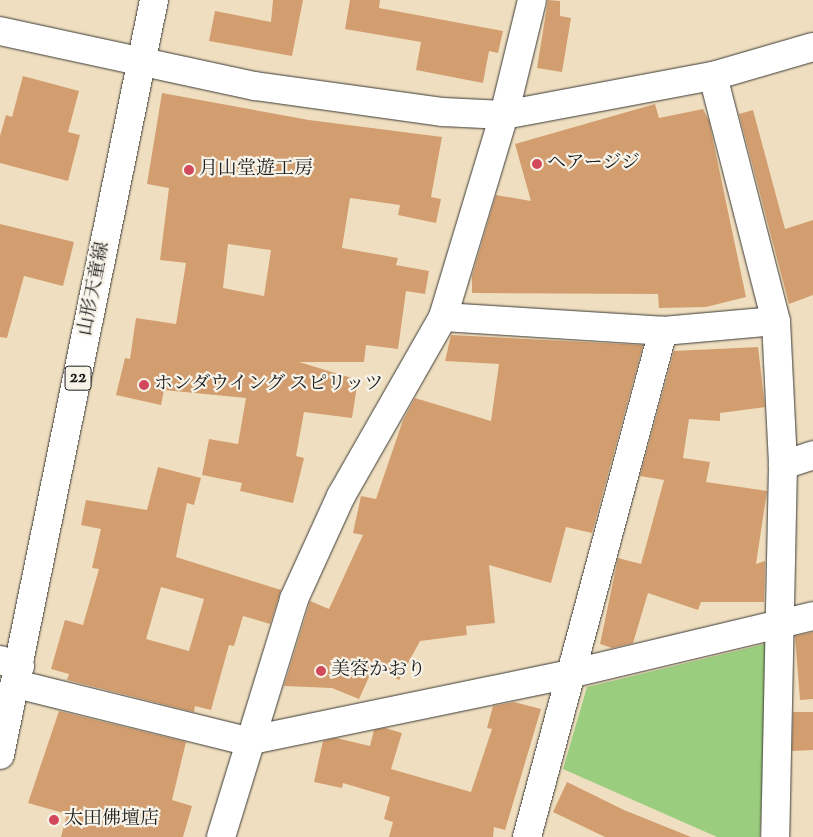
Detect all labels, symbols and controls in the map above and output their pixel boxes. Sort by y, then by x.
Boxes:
place label: ヘアージジ [547,153,641,175]
marker: ヘアージジ [531,158,543,170]
place label: 月山堂遊工房 [199,159,313,181]
marker: 月山堂遊工房 [183,164,195,176]
street label: 山形天童線 [75,240,115,338]
road number: 22 [64,362,92,393]
place label: ホンダウイング スピリッツ [154,374,386,396]
marker: ホンダウイング スピリッツ [138,379,150,391]
place label: 美容かおり [331,660,426,682]
marker: 美容かおり [315,665,327,677]
place label: 太田佛壇店 [64,809,159,831]
marker: 太田佛壇店 [48,814,60,826]

